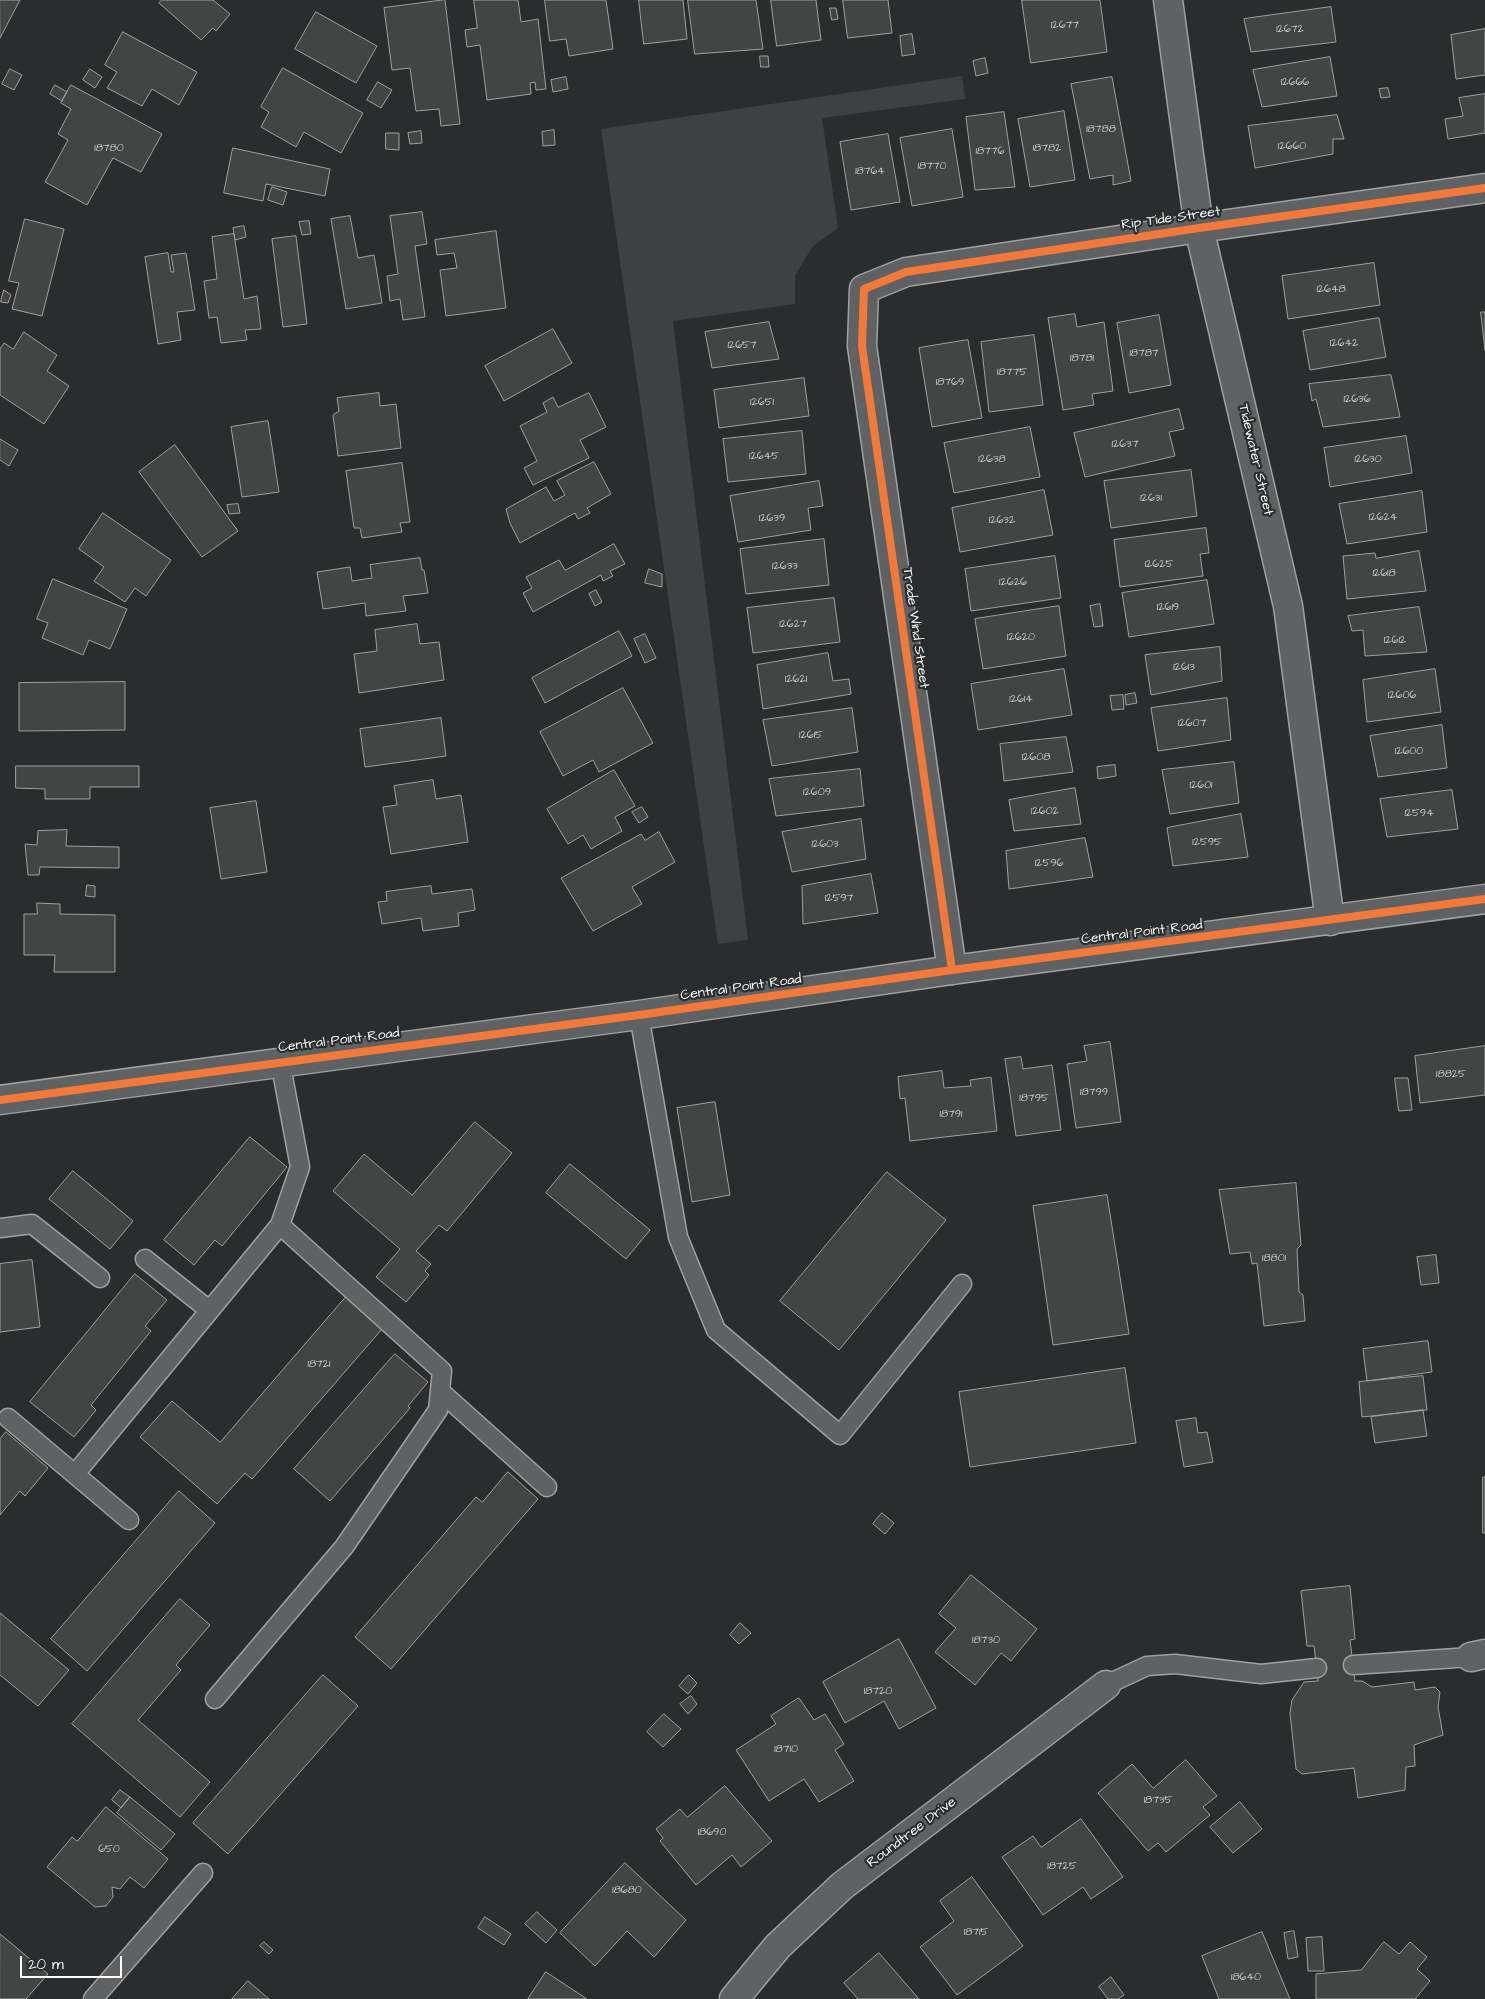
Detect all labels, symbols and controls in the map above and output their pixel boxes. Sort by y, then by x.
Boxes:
house number: 12677 [1051,19,1079,33]
house number: 12672 [1276,23,1304,37]
house number: 12666 [1281,76,1309,90]
house number: 18788 [1086,123,1116,137]
house number: 12660 [1278,140,1306,154]
house number: 18780 [94,142,124,156]
house number: 18782 [1033,142,1061,156]
house number: 18776 [976,145,1004,159]
house number: 18770 [917,160,947,174]
house number: 18764 [855,165,885,179]
street label: Rip Tide Street [1120,204,1222,234]
house number: 12648 [1316,283,1346,297]
house number: 12642 [1330,337,1358,351]
house number: 12657 [727,339,757,353]
house number: 18787 [1129,347,1159,361]
house number: 18781 [1070,352,1094,366]
house number: 18775 [997,366,1027,380]
house number: 18769 [936,376,964,390]
house number: 12636 [1343,393,1371,407]
house number: 12651 [750,396,774,410]
street label: Tidewater Street [1234,403,1276,517]
house number: 12637 [1112,438,1138,452]
house number: 12645 [749,450,779,464]
house number: 12638 [978,453,1006,467]
house number: 12630 [1354,453,1382,467]
house number: 12631 [1140,492,1162,506]
house number: 12624 [1369,511,1397,525]
house number: 12639 [759,512,785,526]
house number: 12632 [989,514,1015,528]
house number: 12625 [1145,558,1173,572]
house number: 12633 [772,560,798,574]
street label: Trade Wind Street [898,566,932,690]
house number: 12618 [1372,567,1396,581]
house number: 12626 [999,576,1027,590]
house number: 12619 [1157,601,1179,615]
house number: 12627 [779,618,807,632]
house number: 12620 [1007,631,1035,645]
house number: 12612 [1384,634,1406,648]
house number: 12613 [1173,661,1195,675]
house number: 12621 [785,673,807,687]
house number: 12606 [1388,689,1416,703]
house number: 12614 [1009,693,1033,707]
house number: 12607 [1178,717,1206,731]
house number: 12615 [799,729,823,743]
house number: 12600 [1395,745,1423,759]
house number: 12608 [1022,751,1050,765]
house number: 12601 [1190,779,1212,793]
house number: 12609 [803,786,831,800]
house number: 12602 [1031,805,1059,819]
house number: 12594 [1404,807,1434,821]
house number: 12595 [1192,836,1222,850]
house number: 12603 [811,838,839,852]
house number: 12596 [1035,857,1063,871]
house number: 12597 [825,892,853,906]
street label: Central Point Road [1080,917,1204,949]
street label: Central Point Road [679,971,803,1005]
street label: Central Point Road [277,1025,401,1057]
house number: 18825 [1436,1068,1466,1082]
house number: 18799 [1080,1086,1108,1100]
house number: 18795 [1019,1092,1049,1106]
house number: 18791 [940,1108,962,1122]
house number: 18801 [1262,1252,1286,1266]
house number: 18721 [307,1358,331,1372]
house number: 18730 [972,1634,1000,1648]
house number: 18720 [864,1685,892,1699]
house number: 18710 [774,1743,798,1757]
street label: Roundtree Drive [864,1794,960,1872]
house number: 18735 [1144,1794,1172,1808]
house number: 18690 [698,1826,726,1840]
house number: 650 [98,1843,120,1857]
house number: 18725 [1047,1860,1077,1874]
house number: 18680 [612,1884,642,1898]
house number: 18715 [964,1926,988,1940]
scale bar [22,1946,125,1978]
text: 20 m [28,1954,64,1975]
house number: 18640 [1231,1971,1261,1985]

